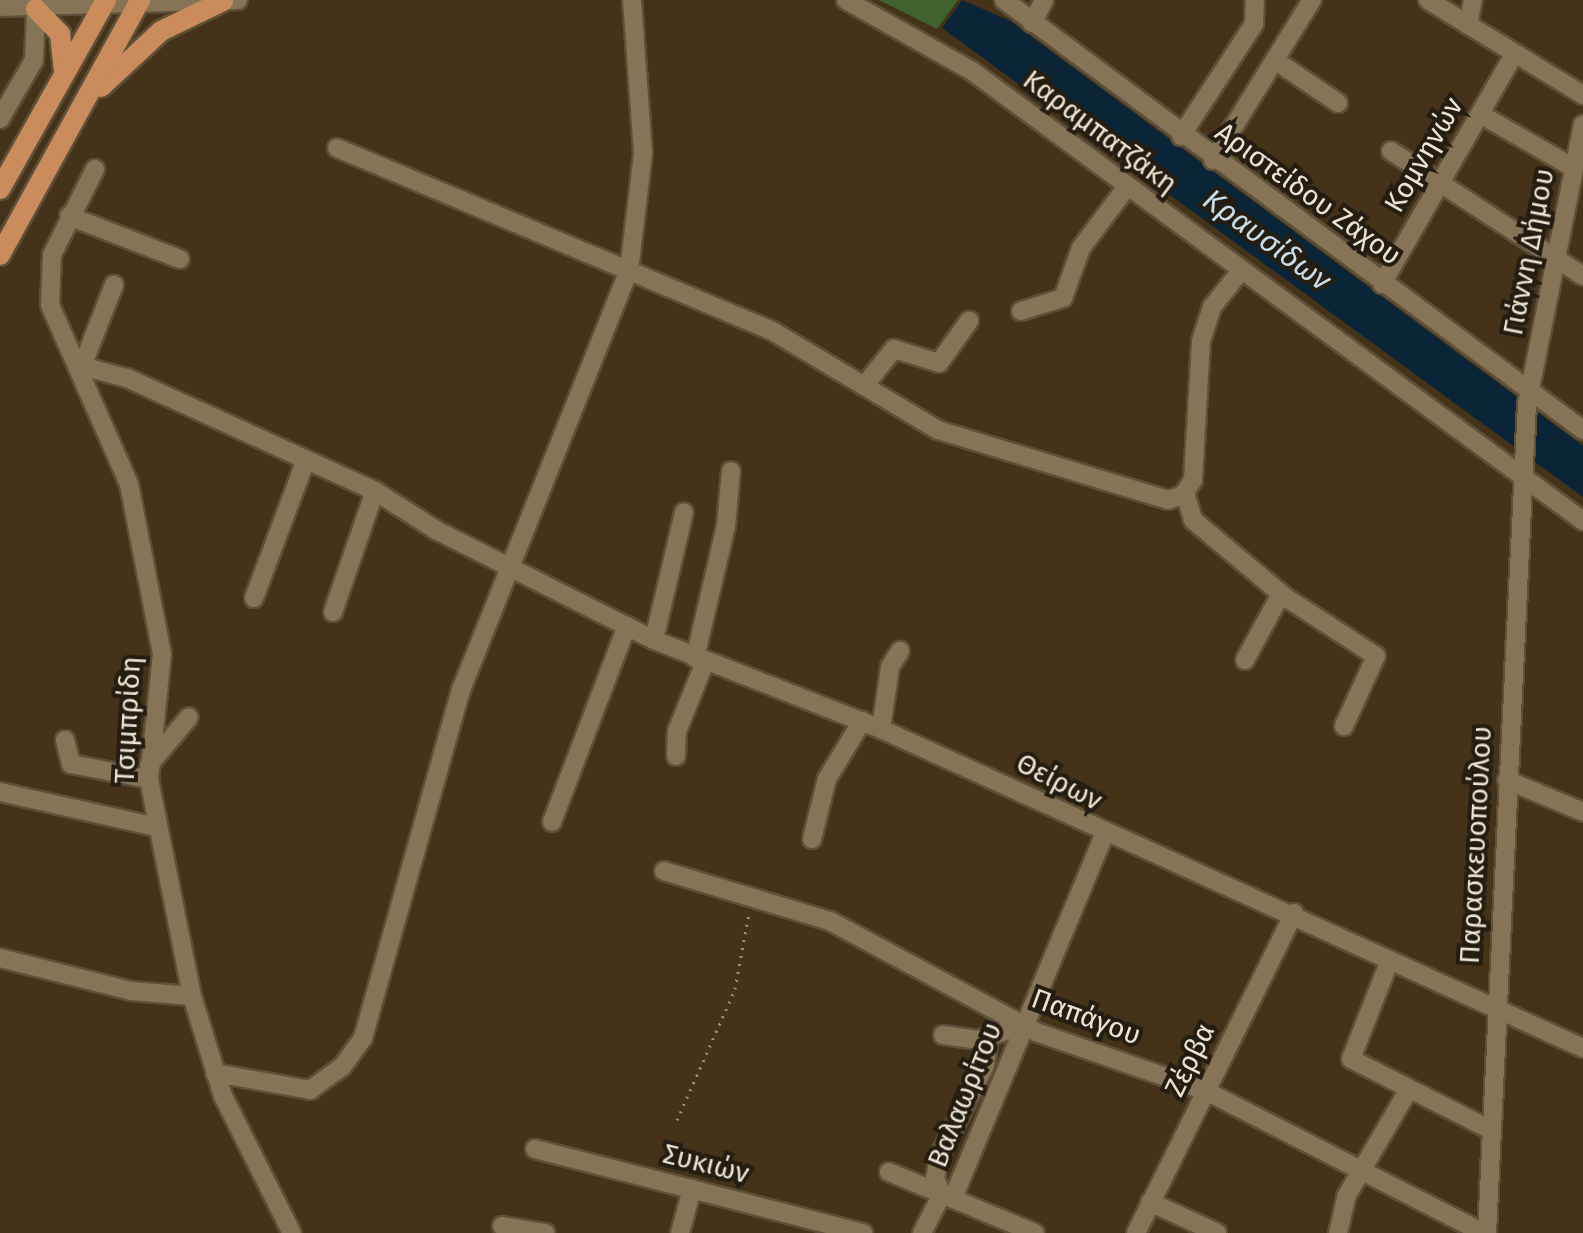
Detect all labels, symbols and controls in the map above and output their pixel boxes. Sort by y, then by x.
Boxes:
street label: Καραμπατζάκη [1016,63,1184,201]
street label: Κομνηνών [1378,91,1470,219]
street label: Αριστείδου Ζάχου [1209,115,1407,273]
street label: Γιάννη Δήμου [1496,166,1562,338]
water label: Κραυσίδων [1196,182,1338,298]
street label: Τσιμπρίδη [108,656,148,784]
street label: Παρασκευοπούλου [1453,725,1499,965]
street label: Θείρων [1011,746,1107,818]
street label: Παπάγου [1027,982,1145,1052]
street label: Βαλαωρίτου [921,1018,1009,1172]
street label: Ζέρβα [1158,1018,1222,1102]
street label: Συκιών [660,1137,752,1191]

